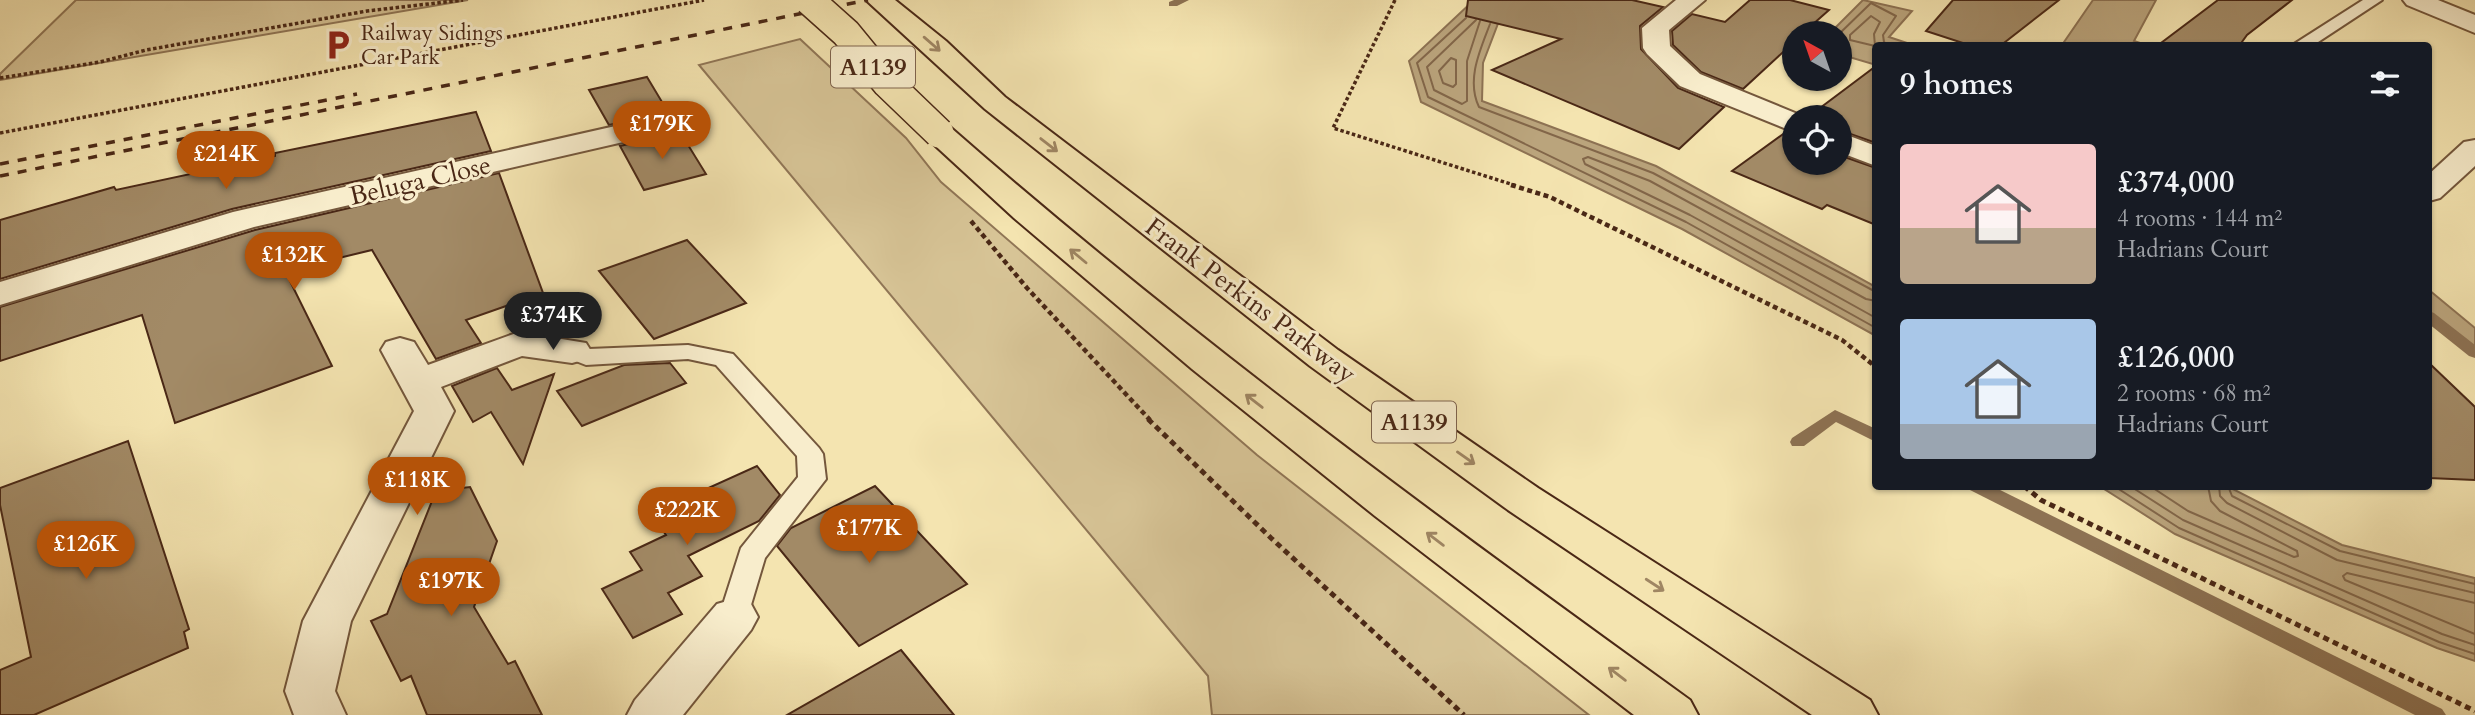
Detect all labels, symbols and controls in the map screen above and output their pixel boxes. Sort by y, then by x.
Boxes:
place label: Railway Sidings Car Park [361,19,503,72]
north arrow [1782,21,1852,91]
map controls [1782,21,1852,175]
parking icon: Railway Sidings Car Park [321,28,355,62]
one-way arrow [923,36,941,52]
road number: A1139 [831,46,915,88]
text: 9 homes [1900,64,2013,105]
icon: filters [2366,65,2404,103]
pin: £179K [613,102,711,161]
button: locate [1782,105,1852,175]
text: £179K [629,108,695,139]
pin: £214K [177,132,275,191]
one-way arrow [1040,137,1058,152]
text: £214K [193,138,259,169]
street label: Beluga Close [346,147,494,214]
text: £374,000 [2117,162,2234,203]
icon: home [1956,172,2040,256]
text: 4 rooms · 144 m² [2117,203,2282,234]
street label: Frank Perkins Parkway [1138,210,1363,391]
pin: £132K [245,232,343,292]
text: Hadrians Court [2117,234,2268,265]
text: £132K [261,239,327,270]
one-way arrow [1070,248,1088,264]
pin: £374K [504,292,602,352]
text: £374K [520,299,586,330]
text: £126,000 [2117,337,2234,378]
icon: home [1956,347,2040,431]
text: 2 rooms · 68 m² [2117,378,2270,409]
one-way arrow [1245,393,1263,408]
road number: A1139 [1372,402,1456,442]
text: Hadrians Court [2117,409,2268,440]
one-way arrow [1456,451,1475,466]
pin: £118K [368,458,466,517]
text: £118K [384,464,450,495]
pin: £222K [638,488,736,547]
text: £222K [654,494,720,525]
pin: £177K [820,505,918,565]
text: £177K [836,512,902,543]
pin: £126K [37,522,135,581]
text: £126K [53,528,119,559]
one-way arrow [1426,531,1444,546]
pin: £197K [402,558,500,618]
text: £197K [418,565,484,596]
one-way arrow [1644,579,1664,593]
one-way arrow [1608,667,1627,682]

